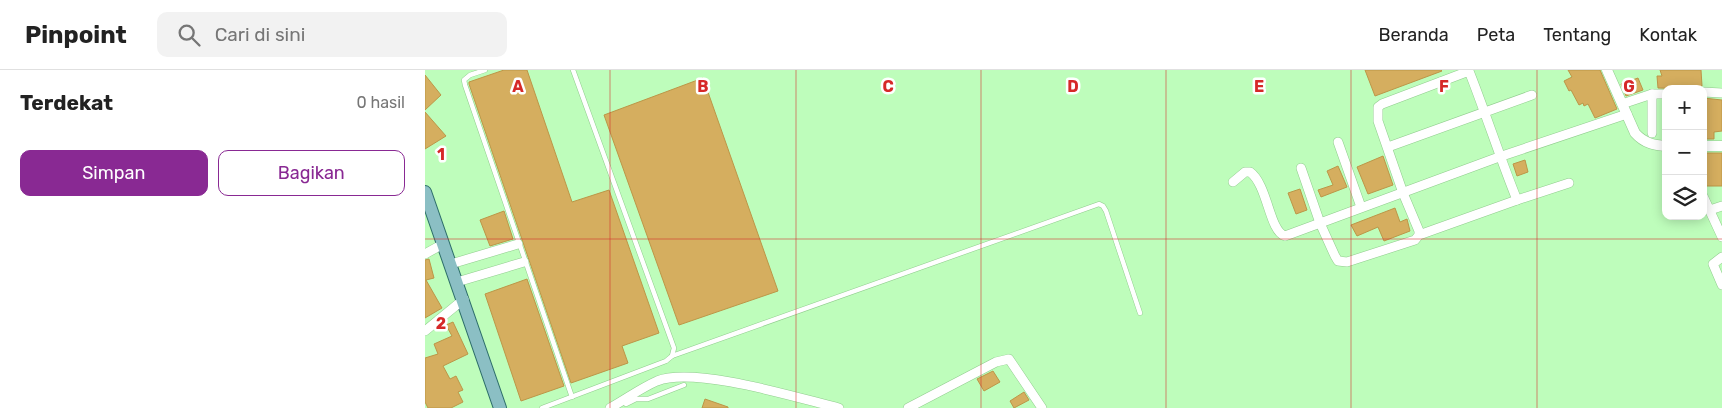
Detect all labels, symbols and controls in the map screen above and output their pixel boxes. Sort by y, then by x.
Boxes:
search box [157,12,507,57]
text: Pinpoint [25,21,127,49]
icon: search [175,21,203,49]
text: Cari di sini [215,23,305,46]
text: Beranda [1378,24,1449,46]
text: Peta [1477,24,1515,46]
text: Tentang [1543,24,1611,46]
text: Kontak [1639,24,1697,46]
text: A [512,77,524,96]
text: B [697,77,709,96]
text: C [882,77,894,96]
text: D [1067,77,1079,96]
text: E [1254,77,1264,96]
text: F [1439,77,1449,96]
text: G [1623,77,1635,96]
map controls [1662,85,1707,220]
button: + [1662,85,1707,130]
text: Terdekat [20,90,113,115]
text: 0 hasil [356,93,405,112]
button: − [1662,130,1707,175]
text: 1 [437,145,445,164]
button: Simpan [20,150,208,196]
button: Bagikan [218,150,405,196]
button: layers [1662,175,1707,220]
text: 2 [436,314,446,333]

